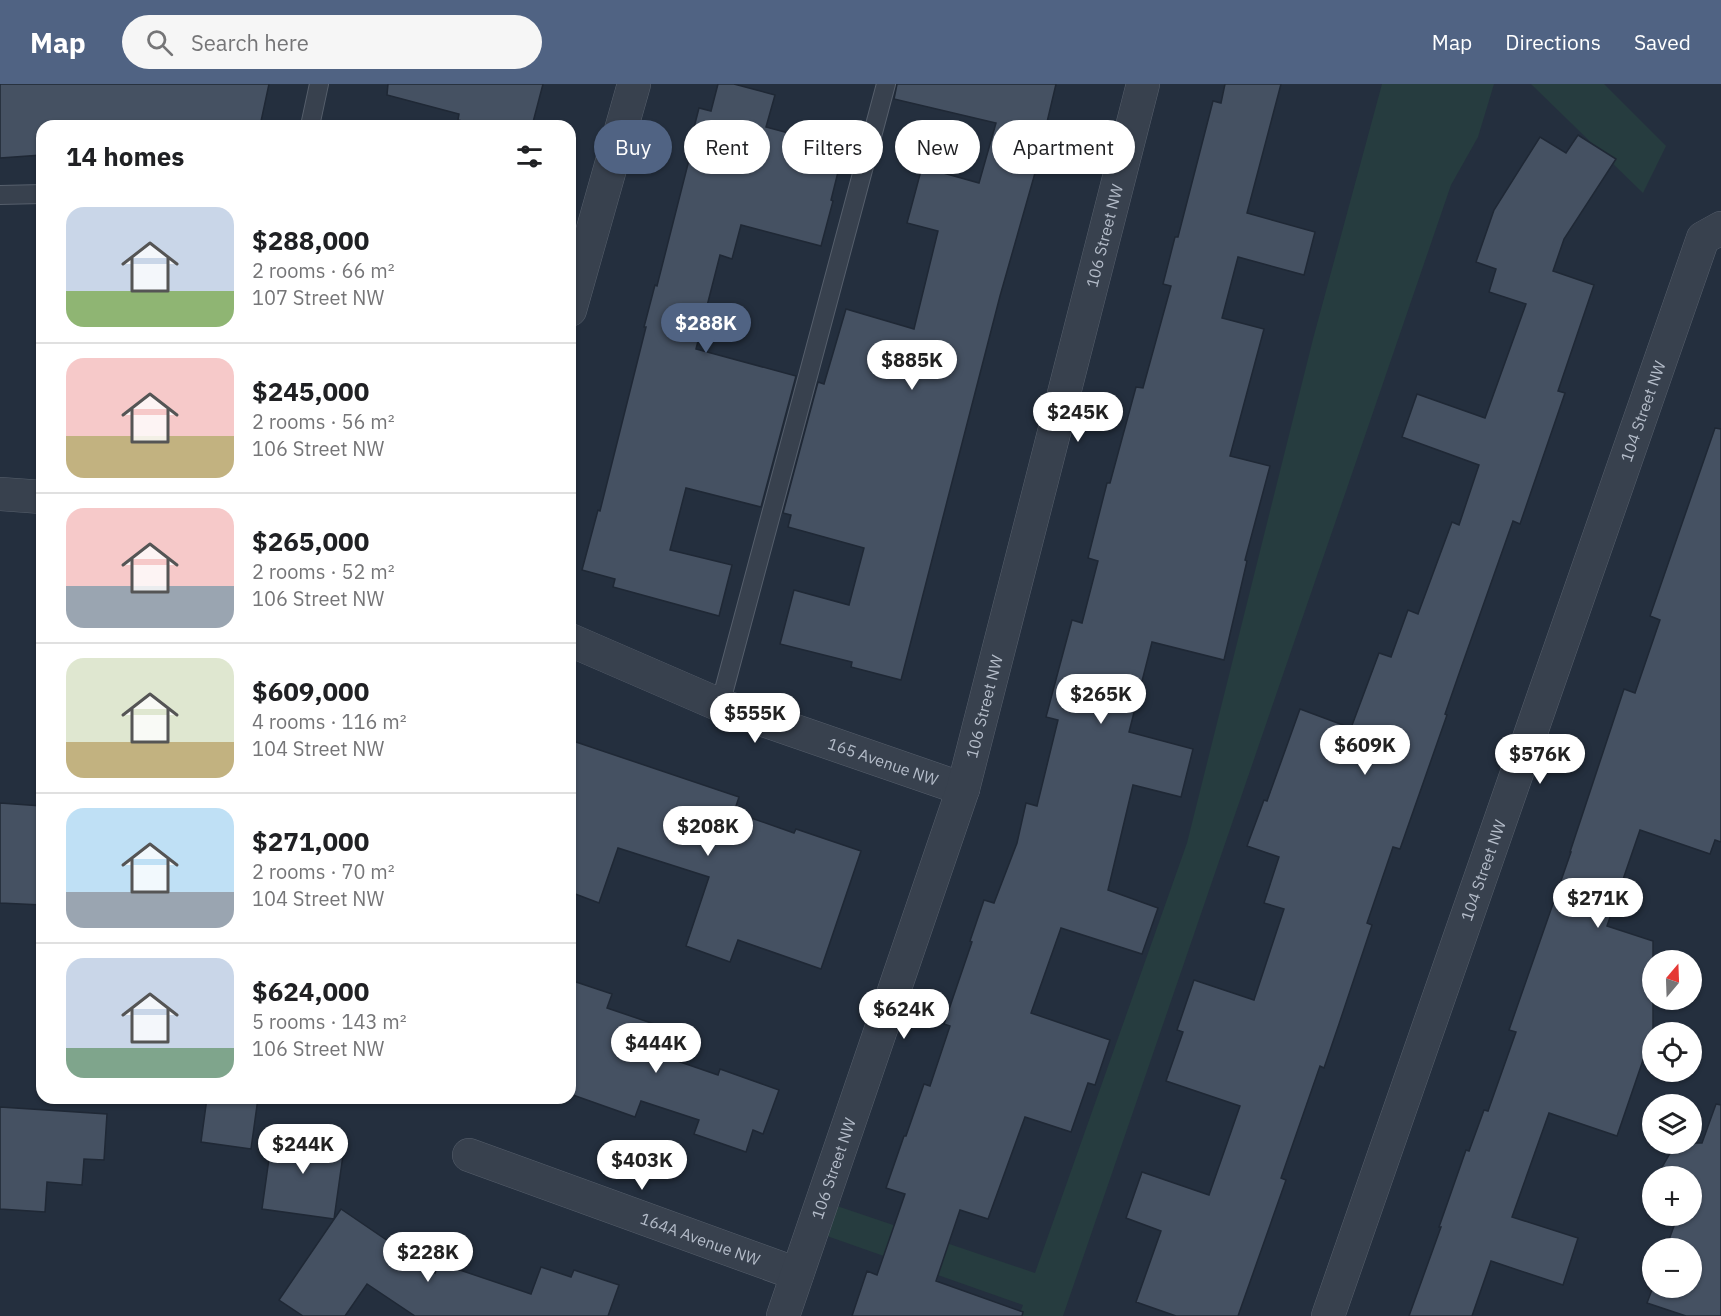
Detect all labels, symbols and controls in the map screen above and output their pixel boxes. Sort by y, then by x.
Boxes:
search box [122,15,542,69]
text: Map [30,24,86,61]
icon: search [143,26,176,59]
text: Search here [191,28,309,57]
text: Map [1432,28,1472,56]
text: Directions [1505,28,1601,56]
text: Saved [1634,28,1691,56]
chip: Buy [594,120,672,174]
chip: Rent [684,120,770,174]
chip: Filters [782,120,883,174]
chip: New [895,120,980,174]
chip: Apartment [992,120,1135,174]
text: 14 homes [66,139,184,173]
icon: filters [513,140,546,173]
street label: 106 Street NW [1081,182,1127,289]
text: $288,000 [252,223,369,257]
icon: home [114,231,186,303]
text: 2 rooms · 66 m² [252,257,395,284]
text: 107 Street NW [252,284,384,311]
pin: $288K [664,303,748,354]
text: $288K [675,309,737,336]
pin: $885K [870,340,954,391]
text: $885K [881,346,943,373]
street label: 104 Street NW [1616,358,1670,464]
text: $245,000 [252,374,369,408]
icon: home [114,382,186,454]
pin: $245K [1036,392,1120,443]
text: $245K [1047,398,1109,425]
text: 2 rooms · 56 m² [252,408,395,435]
text: 106 Street NW [252,435,384,462]
text: $265,000 [252,524,369,558]
icon: home [114,532,186,604]
text: 2 rooms · 52 m² [252,558,395,585]
text: 106 Street NW [252,585,384,612]
street label: 106 Street NW [961,653,1007,760]
text: $609,000 [252,674,369,708]
pin: $265K [1059,674,1143,725]
text: $265K [1070,680,1132,707]
icon: home [114,682,186,754]
pin: $555K [713,693,797,744]
text: $555K [724,699,786,726]
text: 4 rooms · 116 m² [252,708,407,735]
pin: $609K [1323,725,1407,776]
text: $609K [1334,731,1396,758]
street label: 165 Avenue NW [825,733,941,790]
pin: $576K [1498,734,1582,785]
text: 104 Street NW [252,735,384,762]
text: $576K [1509,740,1571,767]
pin: $208K [666,806,750,857]
text: $208K [677,812,739,839]
street label: 104 Street NW [1456,817,1510,924]
text: $271,000 [252,824,369,858]
icon: home [114,832,186,904]
text: 2 rooms · 70 m² [252,858,395,885]
pin: $271K [1556,878,1640,929]
text: $271K [1567,884,1629,911]
text: 104 Street NW [252,885,384,912]
north arrow [1642,950,1702,1010]
map controls [1642,950,1702,1298]
text: $624,000 [252,974,369,1008]
icon: home [114,982,186,1054]
pin: $624K [862,989,946,1040]
text: $624K [873,995,935,1022]
text: 5 rooms · 143 m² [252,1008,407,1035]
button: locate [1642,1022,1702,1082]
pin: $444K [614,1023,698,1074]
text: $444K [625,1029,687,1056]
text: 106 Street NW [252,1035,384,1062]
button: layers [1642,1094,1702,1154]
street label: 106 Street NW [807,1115,860,1222]
pin: $244K [261,1124,345,1175]
text: $244K [272,1130,334,1157]
pin: $403K [600,1140,684,1191]
text: $403K [611,1146,673,1173]
button: + [1642,1166,1702,1226]
street label: 164A Avenue NW [638,1208,763,1270]
pin: $228K [386,1232,470,1283]
text: $228K [397,1238,459,1265]
button: − [1642,1238,1702,1298]

